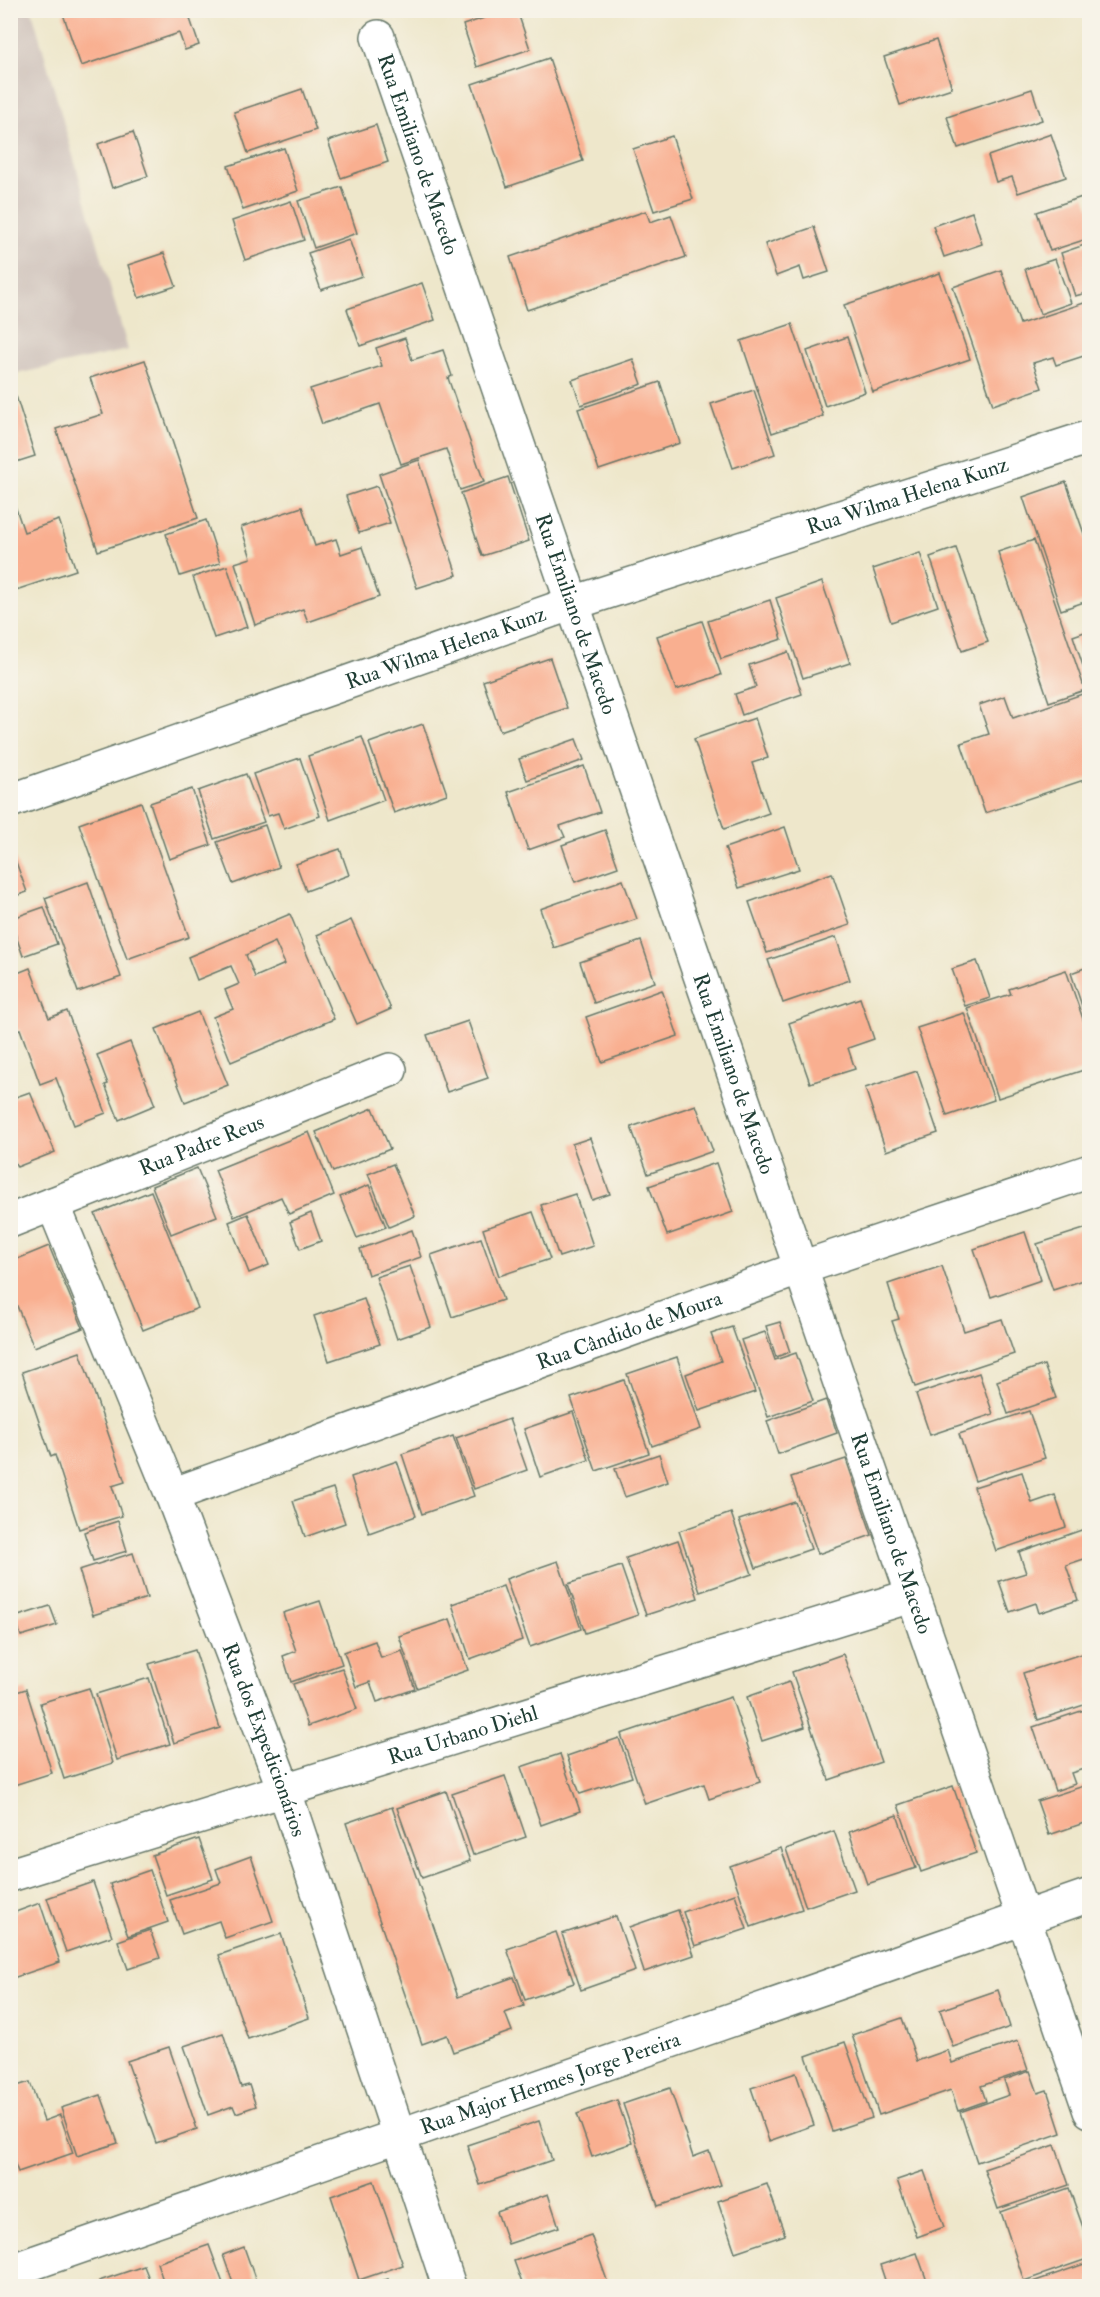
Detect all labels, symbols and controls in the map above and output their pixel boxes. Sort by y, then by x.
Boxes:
street label: Rua Emiliano de Macedo [371,50,465,259]
street label: Rua Wilma Helena Kunz [803,451,1012,541]
street label: Rua Emiliano de Macedo [529,510,623,718]
street label: Rua Wilma Helena Kunz [342,601,550,696]
street label: Rua Emiliano de Macedo [686,970,780,1178]
street label: Rua Padre Reus [135,1108,268,1182]
street label: Rua Cândido de Moura [533,1285,726,1376]
street label: Rua Emiliano de Macedo [844,1429,938,1638]
street label: Rua dos Expedicionários [216,1639,312,1840]
street label: Rua Urbano Diehl [385,1699,542,1771]
street label: Rua Major Hermes Jorge Pereira [417,2026,684,2141]

